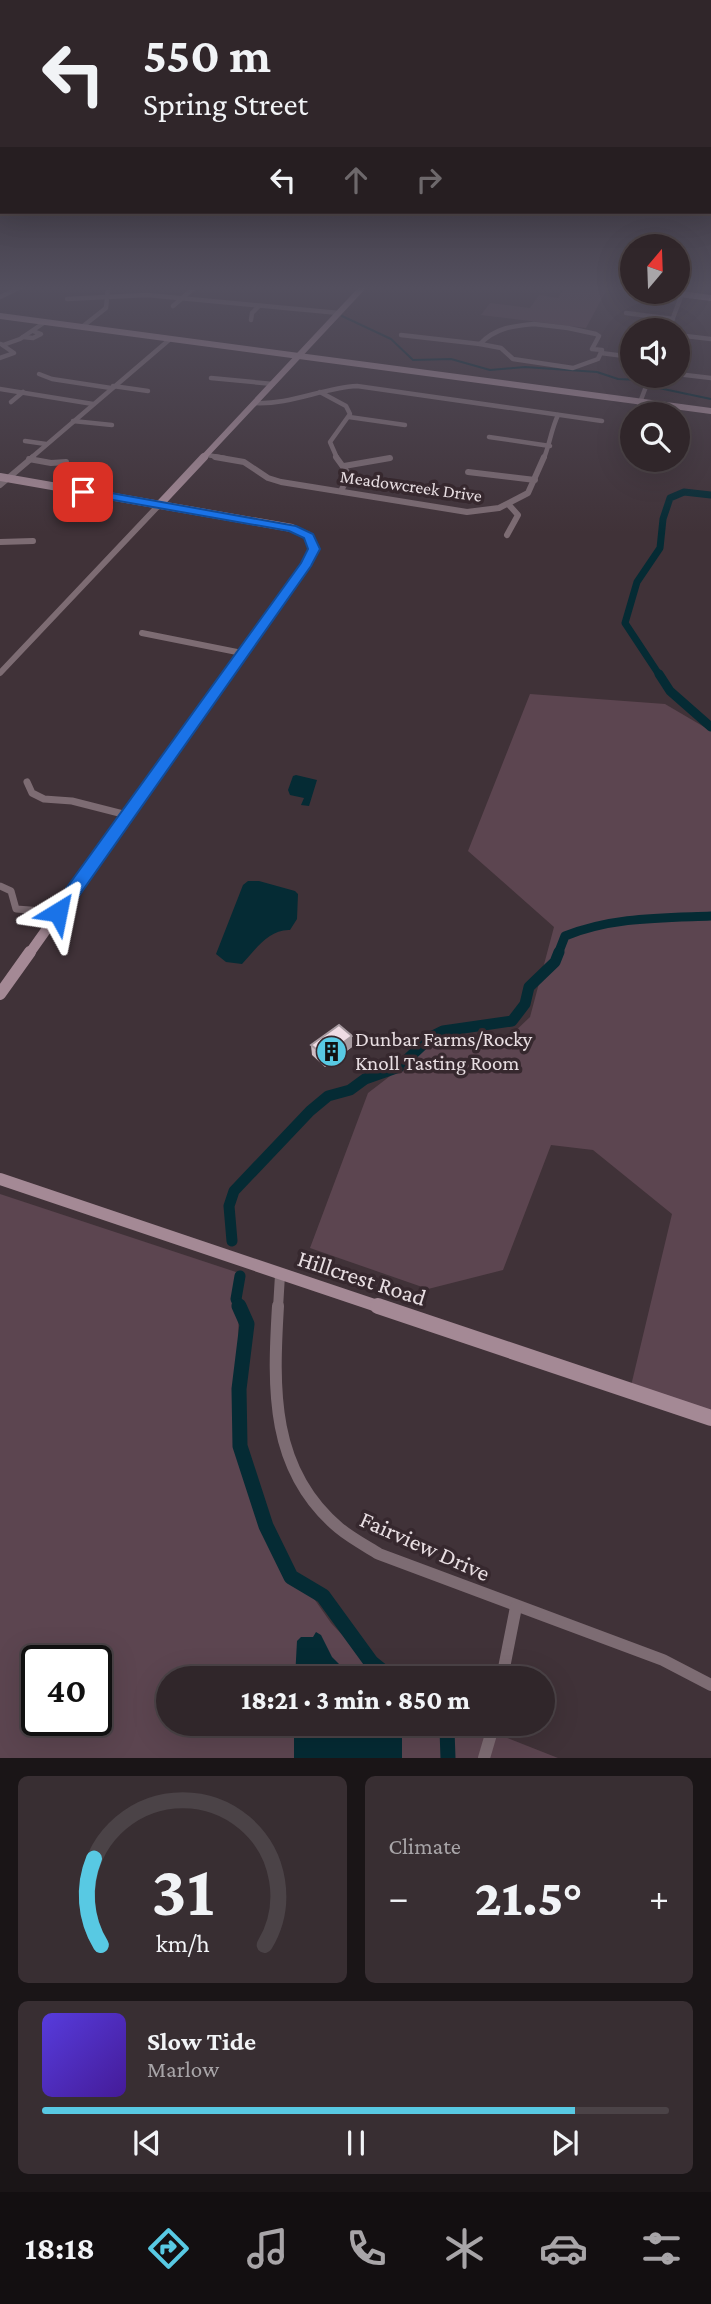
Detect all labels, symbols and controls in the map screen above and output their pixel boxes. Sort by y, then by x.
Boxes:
icon: left [28,28,119,119]
text: 550 m [143,28,271,83]
text: Spring Street [143,86,308,122]
icon: left [264,161,302,199]
icon: ahead [337,161,375,199]
icon: right [410,161,448,199]
north arrow [620,234,690,304]
map controls [620,234,690,472]
button: sound [620,318,690,388]
button: search [620,402,690,472]
pin [53,462,113,522]
street label: Meadowcreek Drive [339,466,483,506]
icon: arrive [64,473,102,511]
position arrow [21,875,95,949]
place label: Dunbar Farms/Rocky Knoll Tasting Room [355,1027,533,1075]
building icon: Dunbar Farms/Rocky Knoll Tasting Room [315,1034,349,1068]
street label: Hillcrest Road [294,1244,430,1311]
street label: Fairview Drive [356,1505,494,1586]
speed limit sign: 40 [21,1645,112,1736]
text: 18:21 · 3 min · 850 m [241,1686,470,1715]
text: Climate [389,1833,461,1859]
text: 31 [151,1851,214,1932]
text: 21.5° [475,1868,583,1926]
text: − [389,1876,409,1918]
text: + [649,1876,669,1918]
text: km/h [155,1930,209,1957]
text: Slow Tide [147,2027,256,2056]
text: Marlow [147,2056,219,2082]
icon: previous [128,2124,166,2162]
icon: pause [337,2124,375,2162]
icon: next [546,2124,584,2162]
icon: directions [144,2224,193,2273]
icon: music [243,2224,292,2273]
icon: phone [342,2224,391,2273]
icon: climate [440,2224,489,2273]
icon: car [539,2224,588,2273]
icon: filters [637,2224,686,2273]
text: 18:18 [25,2230,95,2266]

